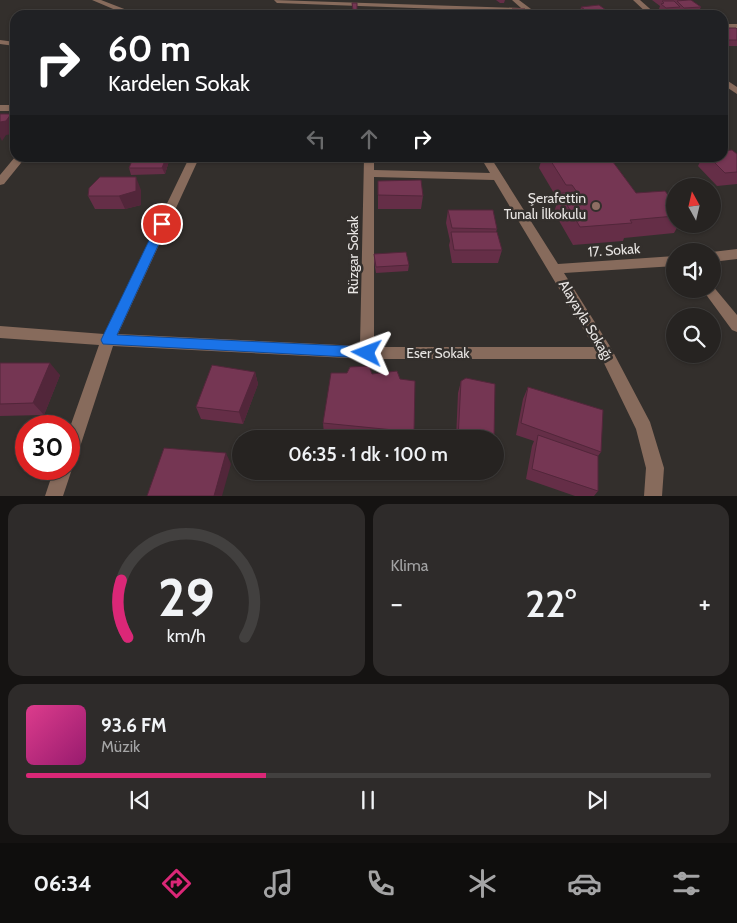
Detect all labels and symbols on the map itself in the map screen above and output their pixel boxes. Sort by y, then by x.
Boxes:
north arrow [666,178,721,232]
place label: Şerafettin Tunalı İlkokulu [504,189,586,223]
marker: Şerafettin Tunalı İlkokulu [590,200,602,212]
pin [141,203,183,245]
street label: Rüzgar Sokak [344,215,362,294]
street label: 17. Sokak [587,239,641,261]
street label: Alayayla Sokağı [555,276,617,364]
position arrow [340,326,392,378]
street label: Eser Sokak [406,344,470,362]
speed limit sign: 30 [15,415,80,480]

